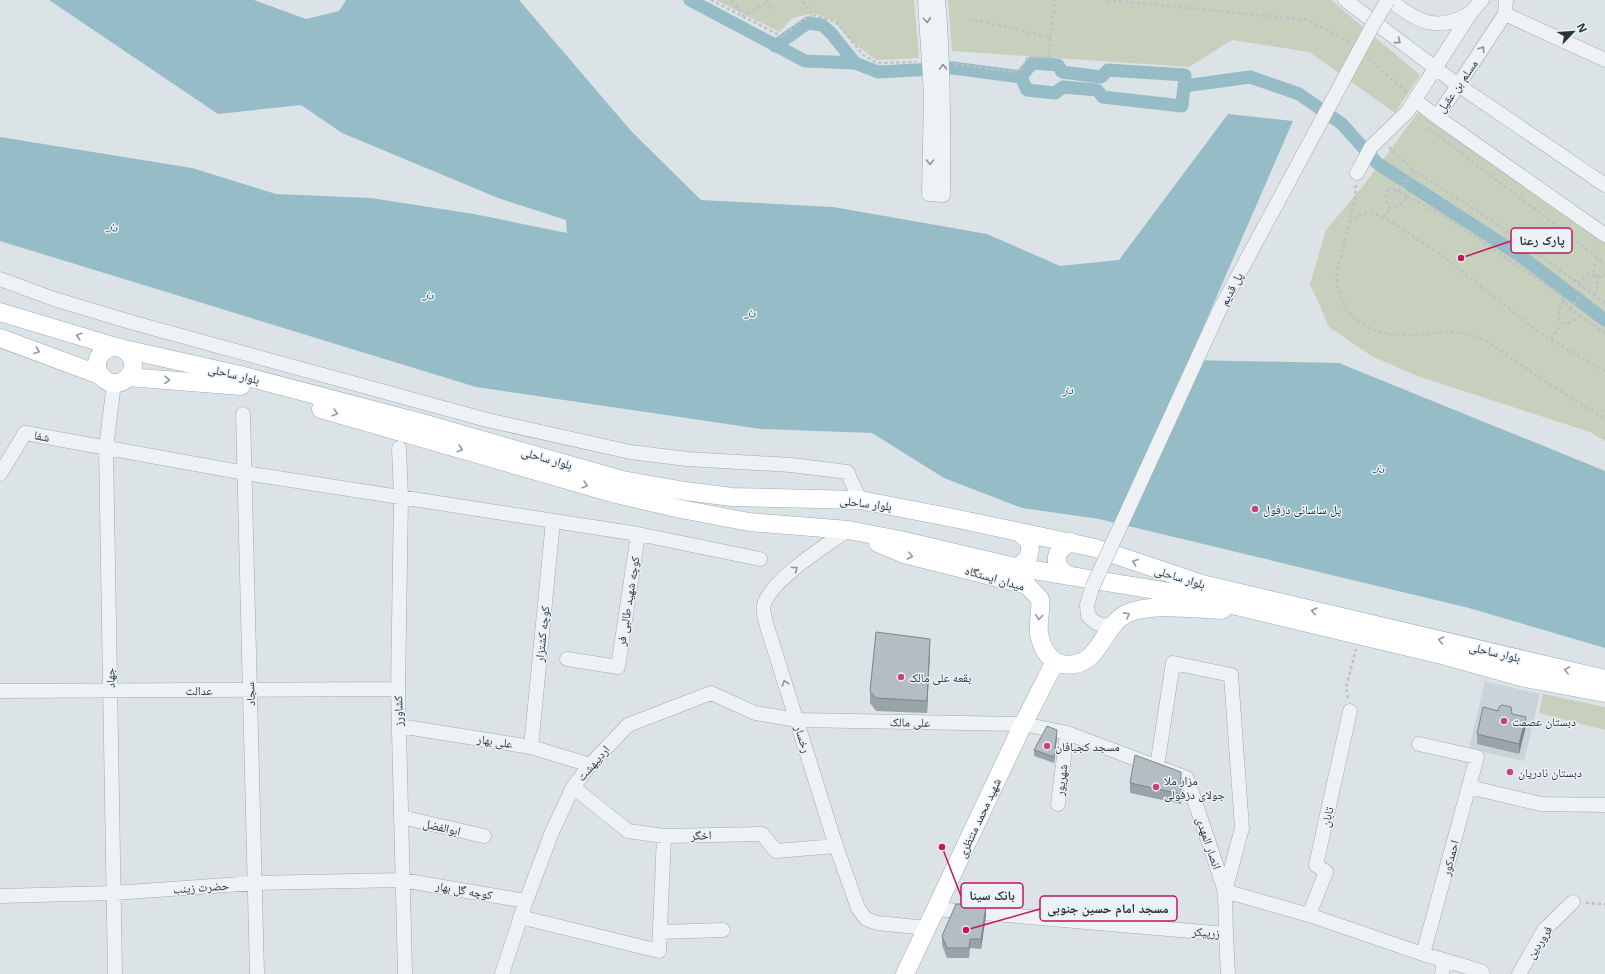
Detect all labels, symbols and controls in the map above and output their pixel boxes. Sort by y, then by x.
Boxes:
north arrow [1553,12,1593,52]
one-way arrow [923,17,932,23]
text: N [1574,20,1591,35]
one-way arrow [1394,36,1401,43]
one-way arrow [1477,46,1485,53]
street label: مسلم بن عقیل [1432,56,1482,116]
one-way arrow [939,64,947,70]
one-way arrow [926,159,934,165]
water label: دز [105,216,121,236]
callout: پارک رعنا [1511,228,1572,253]
text: پارک رعنا [1519,231,1565,249]
street label: پل قدیم [1215,269,1247,309]
water label: دز [421,284,436,304]
water label: دز [743,302,758,322]
one-way arrow [75,332,82,341]
one-way arrow [33,347,40,355]
street label: بلوار ساحلی [207,360,261,388]
one-way arrow [164,375,170,384]
water label: دز [1062,380,1074,398]
one-way arrow [331,408,338,417]
street label: شفا [33,426,51,446]
street label: بلوار ساحلی [520,443,574,473]
one-way arrow [456,444,463,453]
water label: دز [1371,457,1388,477]
one-way arrow [581,480,588,489]
street label: بلوار ساحلی [839,491,893,515]
place label: پل ساسانی دزفول [1263,501,1342,518]
marker: پل ساسانی دزفول [1250,504,1260,514]
one-way arrow [907,551,913,559]
street label: کوچه شهید طالبی فر [612,555,643,648]
one-way arrow [1131,558,1138,567]
street label: میدان ایستگاه [963,561,1027,595]
street label: بلوار ساحلی [1153,561,1207,593]
one-way arrow [790,567,797,574]
street label: کوچه کشتزار [530,605,553,664]
one-way arrow [1311,607,1317,615]
one-way arrow [1123,612,1130,620]
one-way arrow [1035,614,1044,620]
one-way arrow [1437,636,1444,644]
street label: بلوار ساحلی [1468,638,1522,666]
one-way arrow [1564,666,1571,675]
street label: جهاد [101,667,119,688]
place label: بقعه علی مالک [909,669,971,686]
marker: بقعه علی مالک [896,672,906,682]
one-way arrow [781,680,790,687]
street label: عدالت [186,682,212,699]
street label: سجاد [241,682,259,706]
street label: کشاورز [389,695,407,728]
street label: علی مالک [889,713,931,731]
place label: دبستان عصمت [1512,713,1576,730]
marker: دبستان عصمت [1499,716,1509,726]
street label: رخسار [791,722,815,755]
street label: علی بهار [475,730,514,752]
place label: مسجد کجبافان [1055,738,1120,755]
street label: اردیبهشت [573,741,613,785]
marker: مسجد کجبافان [1042,741,1052,751]
street label: شهریور [1051,763,1071,798]
place label: دبستان نادریان [1518,764,1582,781]
marker: دبستان نادریان [1505,767,1515,777]
place label: مزار ملا جولای دزفولی [1164,772,1225,803]
street label: شهید محمد منتظری [953,775,1005,861]
marker: مزار ملا جولای دزفولی [1151,782,1161,792]
street label: تابان [1317,805,1338,829]
street label: ابوالفضل [421,814,463,840]
street label: انصار المهدی [1192,815,1226,872]
street label: اخگر [689,826,712,844]
street label: احمدکور [1437,838,1463,879]
street label: کوچه گل بهار [433,876,494,903]
street label: حضرت زینب [172,877,230,897]
callout: بانک سینا [961,883,1023,908]
text: بانک سینا [969,886,1015,904]
callout: مسجد امام حسین جنوبی [1040,896,1177,921]
text: مسجد امام حسین جنوبی [1047,899,1169,918]
street label: زرپیکر [1190,922,1221,941]
street label: فروردین [1522,922,1556,962]

